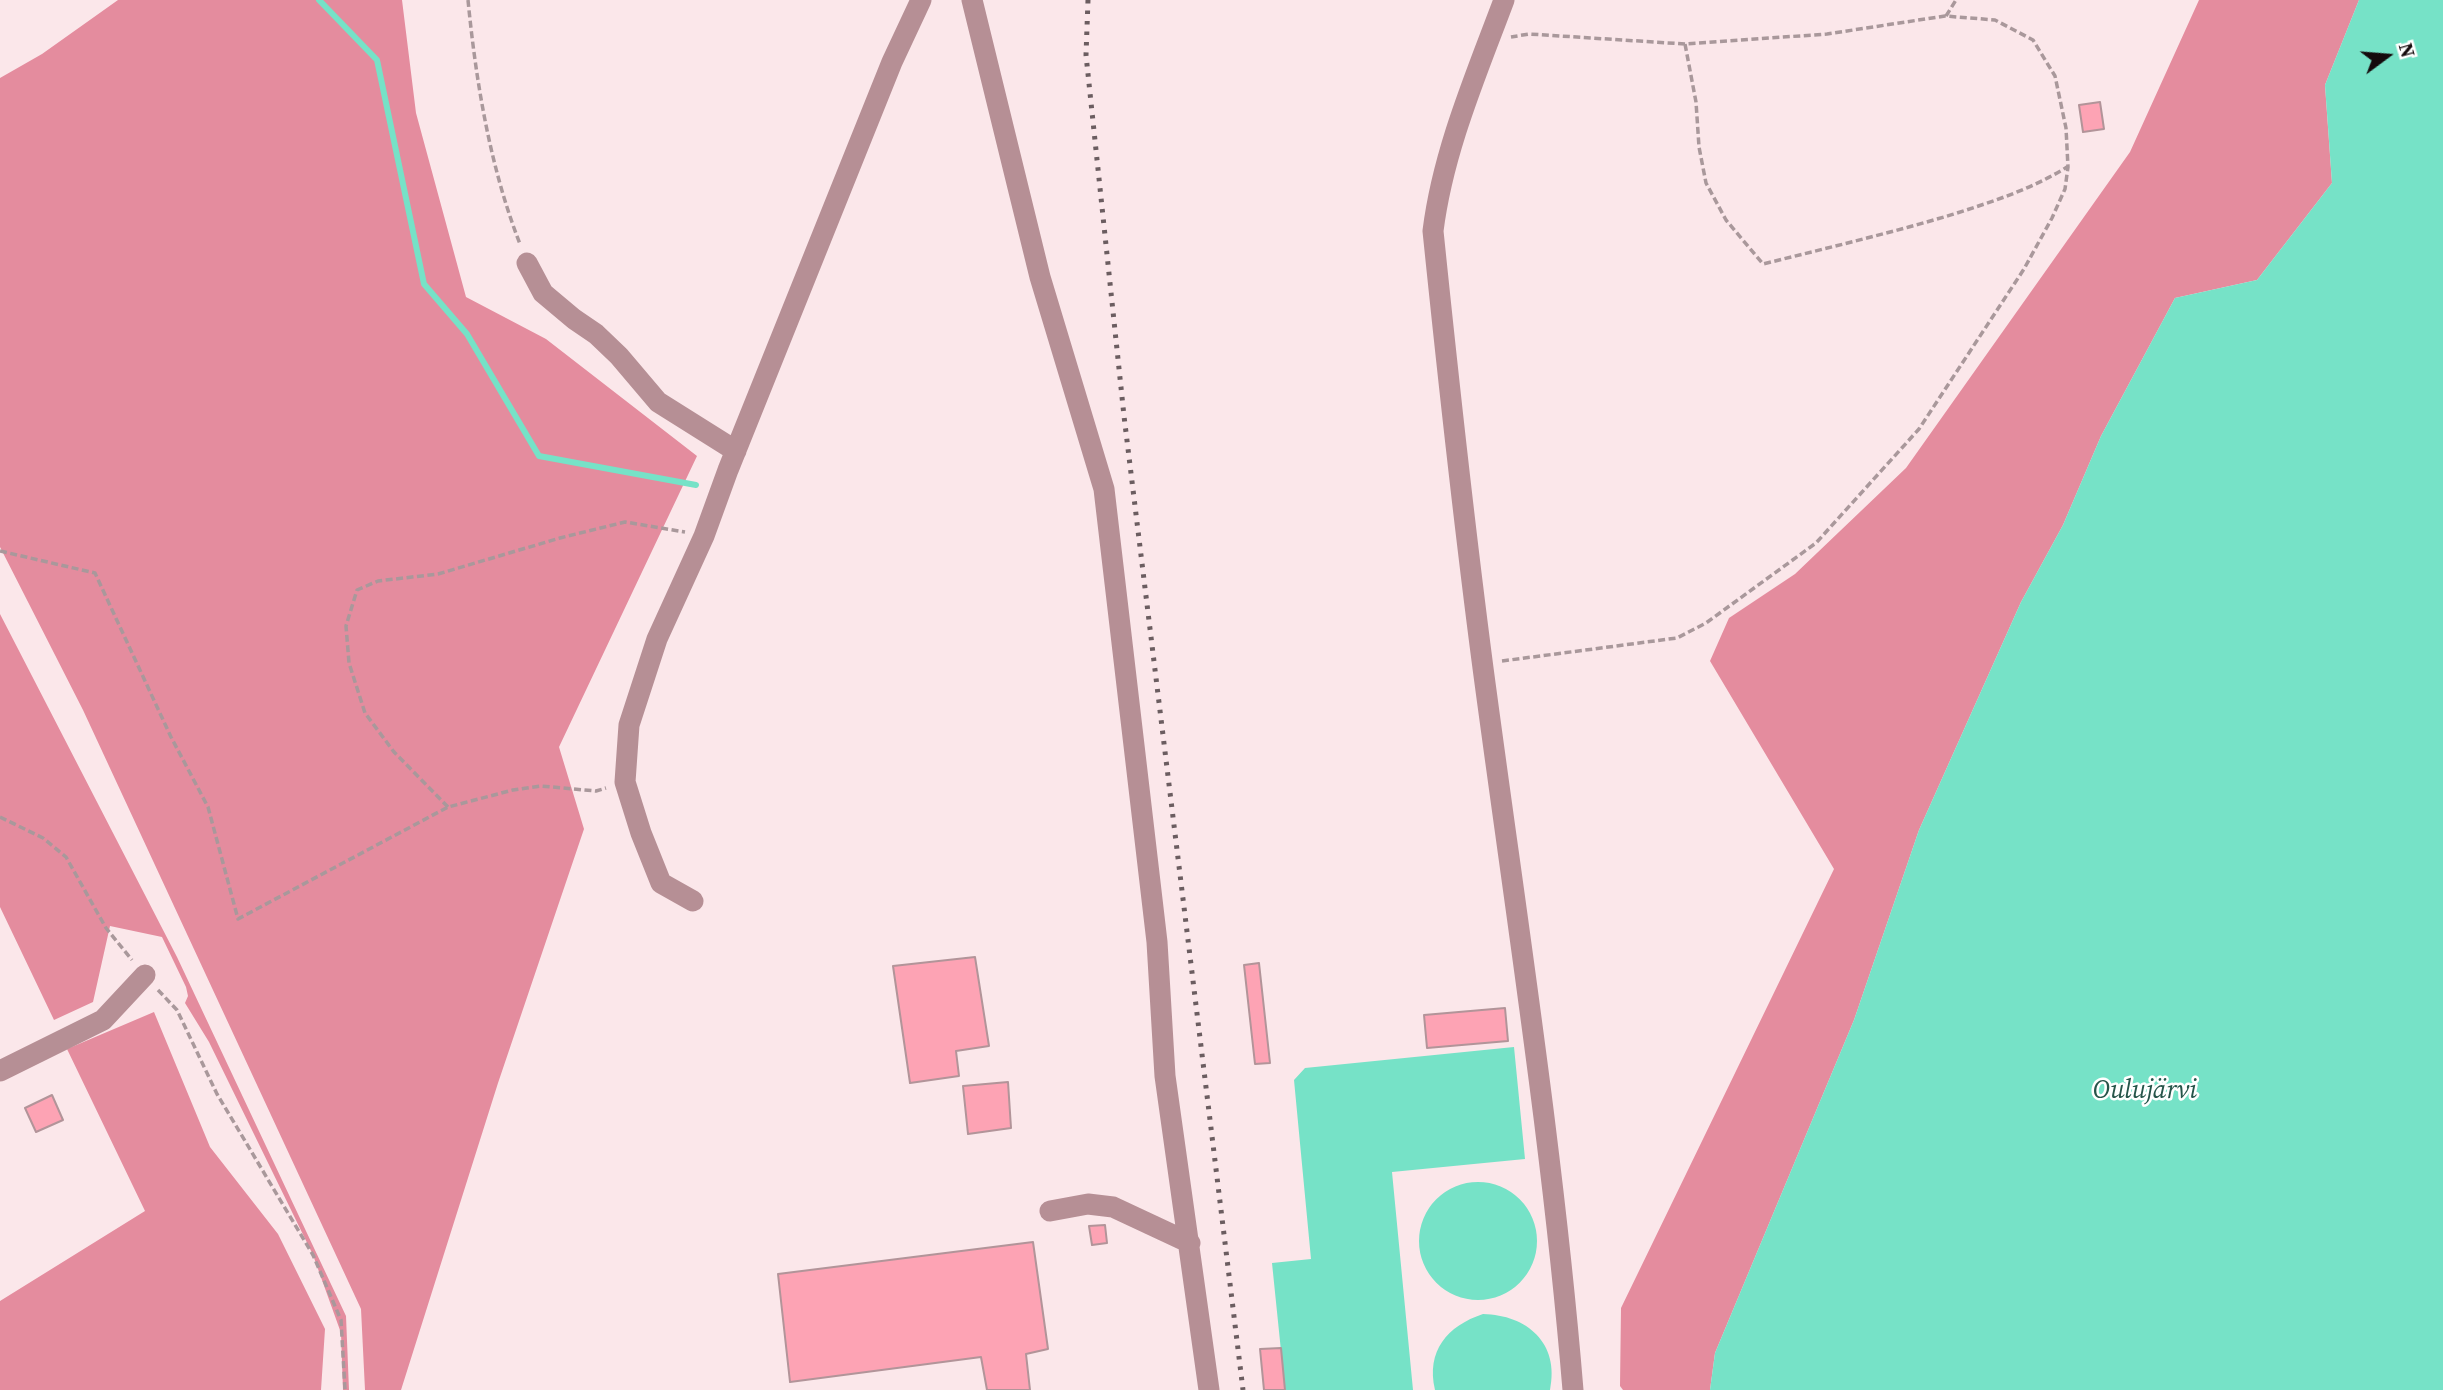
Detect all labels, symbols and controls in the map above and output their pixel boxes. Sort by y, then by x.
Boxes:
north arrow [2352,21,2422,91]
text: N [2393,40,2422,60]
water label: Oulujärvi [2093,1075,2197,1107]

